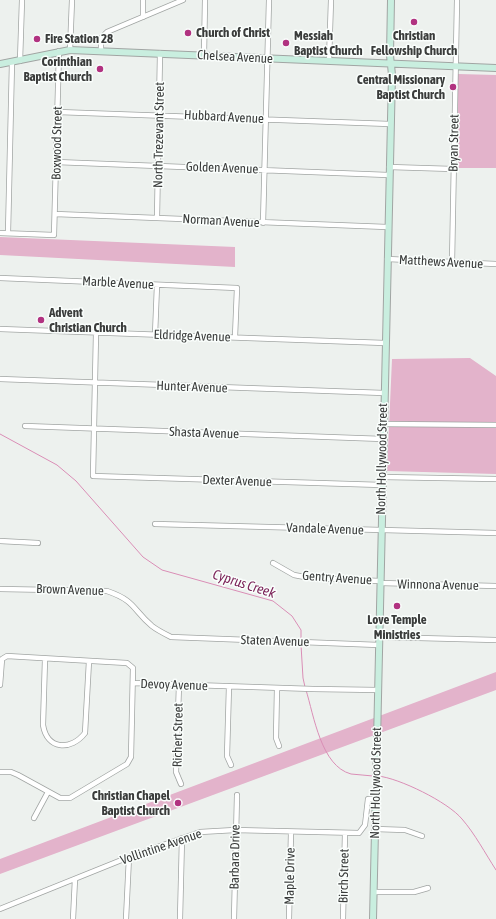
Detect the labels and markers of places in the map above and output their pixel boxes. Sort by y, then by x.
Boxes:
marker: Christian Fellowship Church [409,17,419,27]
place label: Church of Christ [196,25,270,41]
marker: Church of Christ [183,28,193,38]
place label: Messiah Baptist Church [294,28,363,59]
place label: Christian Fellowship Church [371,28,457,59]
place label: Fire Station 28 [45,31,113,47]
marker: Fire Station 28 [32,34,42,44]
marker: Messiah Baptist Church [281,38,291,48]
place label: Corinthian Baptist Church [23,54,92,85]
marker: Corinthian Baptist Church [95,64,105,74]
place label: Central Missionary Baptist Church [357,72,445,103]
marker: Central Missionary Baptist Church [448,82,458,92]
place label: Advent Christian Church [49,305,127,336]
marker: Advent Christian Church [36,315,46,325]
marker: Love Temple Ministries [392,601,402,611]
place label: Love Temple Ministries [367,612,427,643]
place label: Christian Chapel Baptist Church [92,788,170,819]
marker: Christian Chapel Baptist Church [173,798,183,808]

